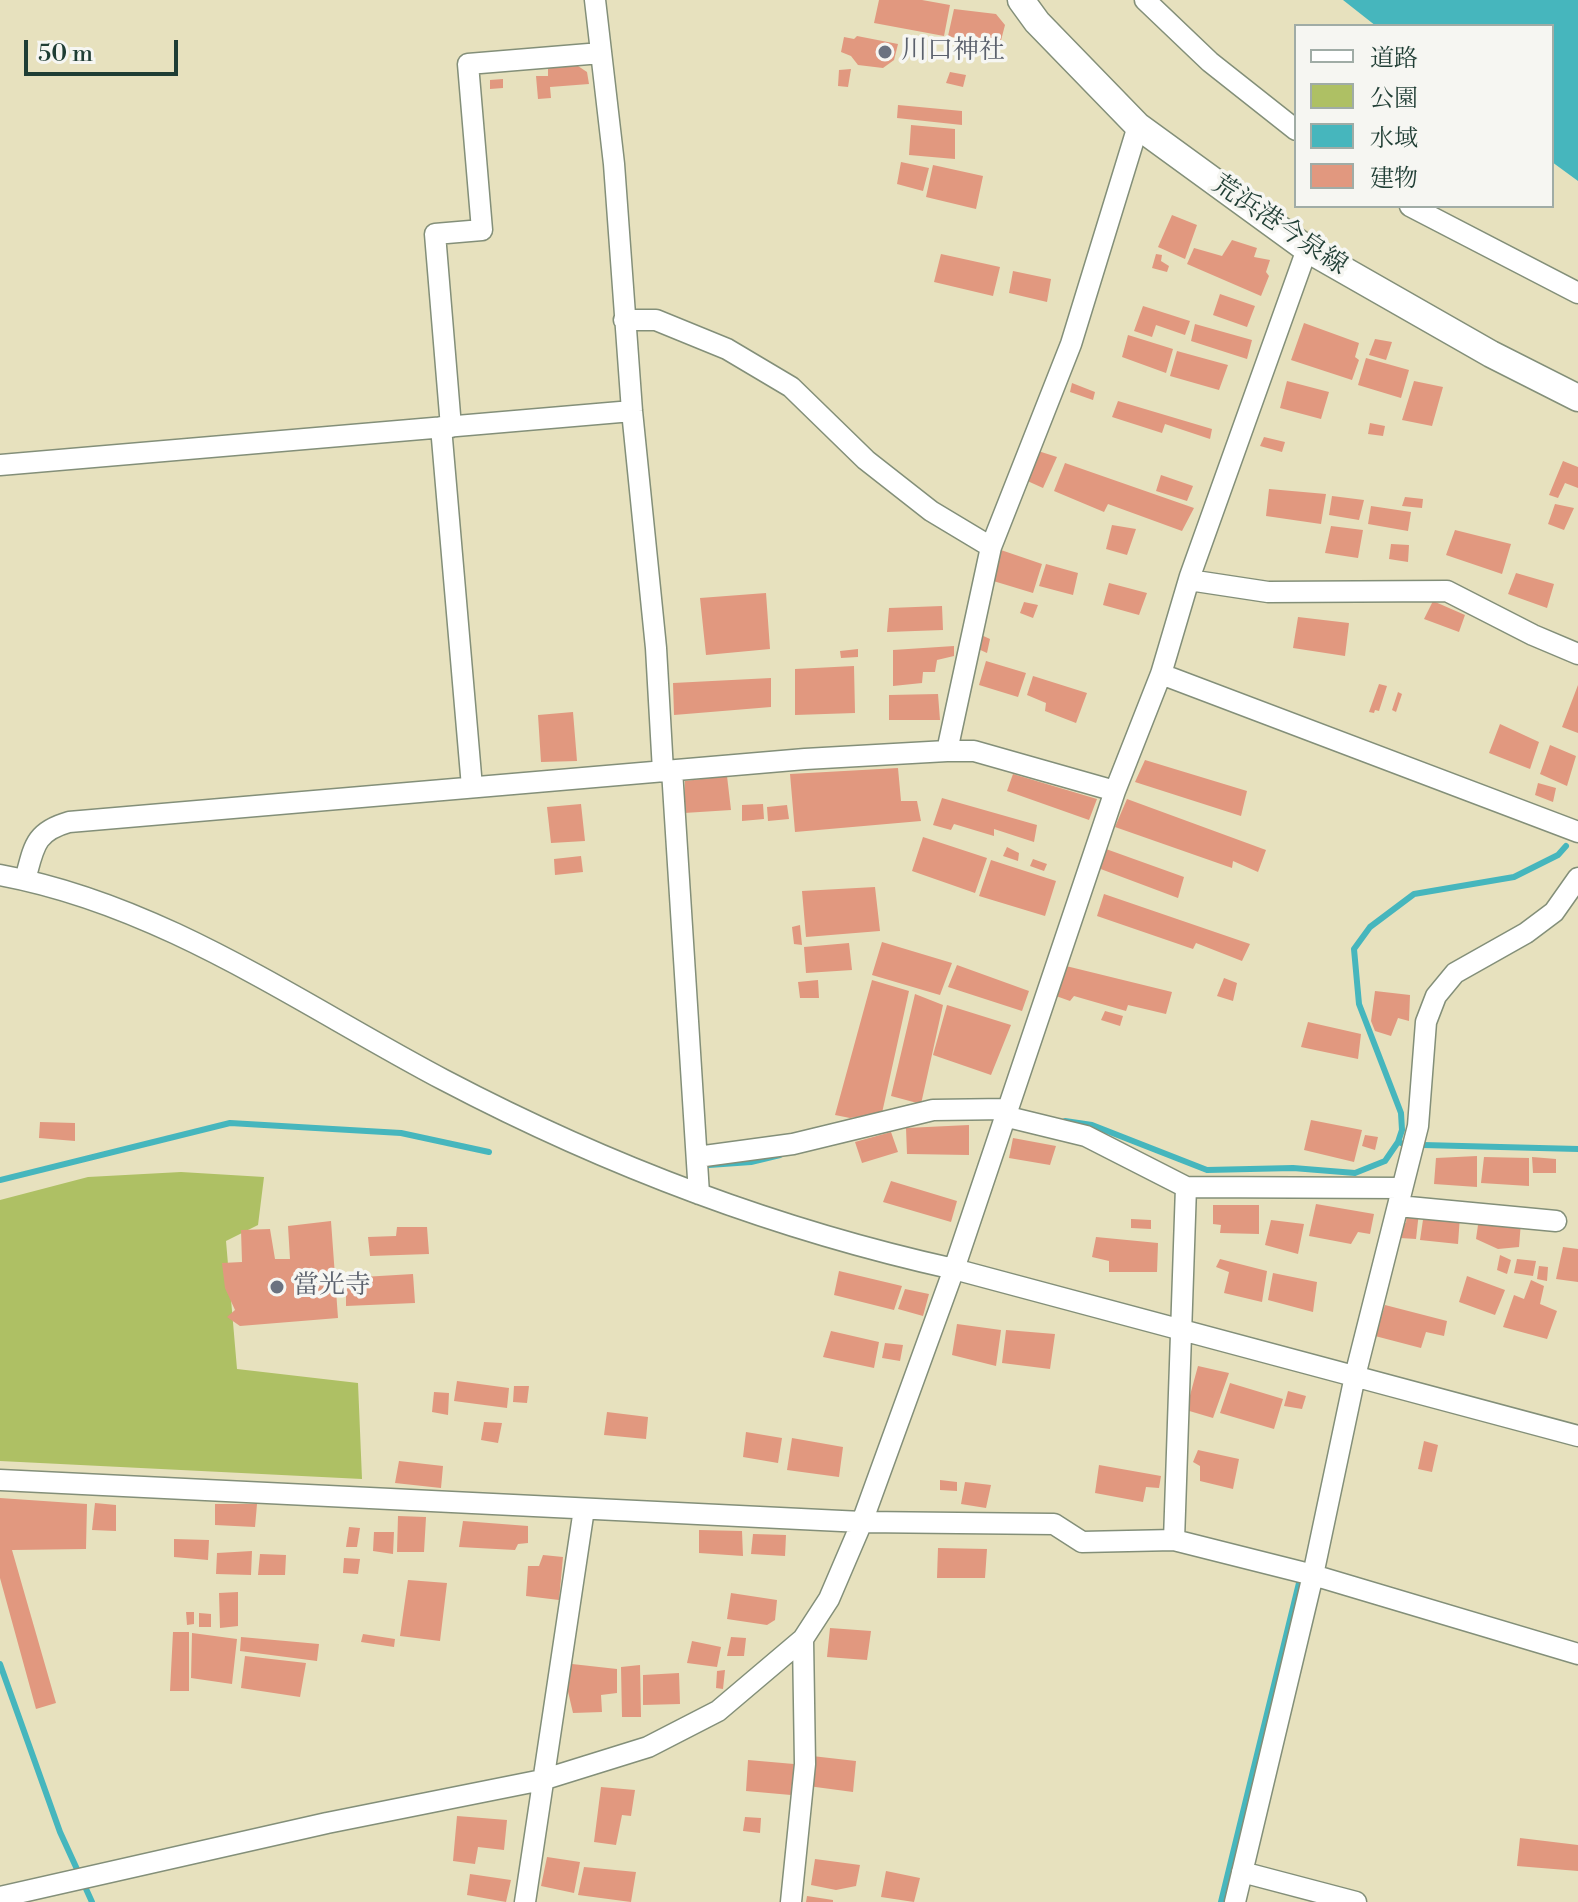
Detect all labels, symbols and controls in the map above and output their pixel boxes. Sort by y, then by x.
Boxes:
scale bar [28,24,182,74]
legend [1294,24,1554,208]
place label: 川口神社 [901,36,1005,68]
text: 50 m [38,39,93,69]
marker: 川口神社 [876,43,894,61]
text: 道路 [1370,44,1418,74]
text: 公園 [1370,84,1418,114]
text: 水域 [1370,124,1418,154]
text: 建物 [1370,164,1418,194]
street label: 荒浜港今泉線 [1206,169,1352,283]
place label: 當光寺 [293,1271,371,1303]
marker: 當光寺 [268,1278,286,1296]

